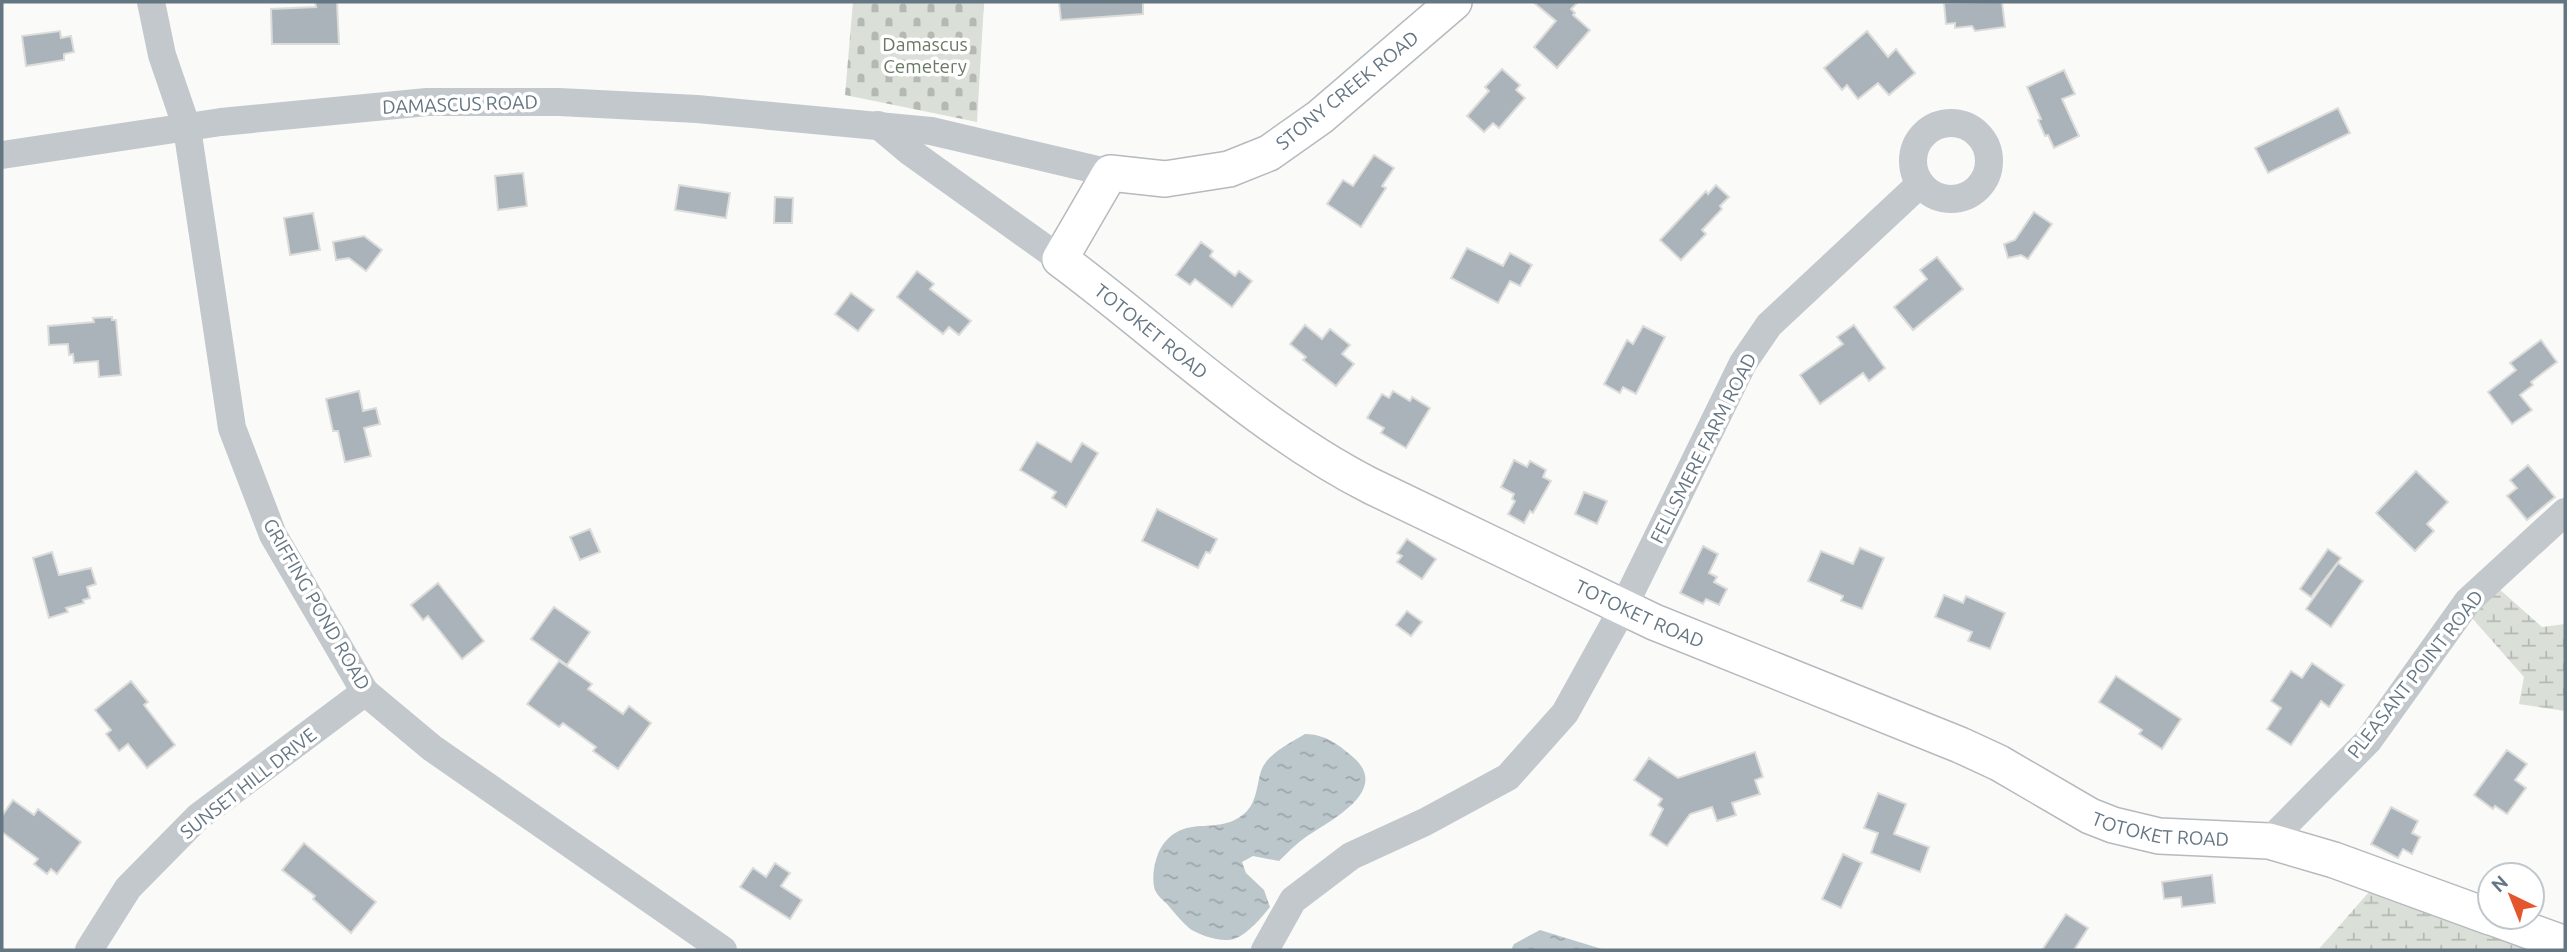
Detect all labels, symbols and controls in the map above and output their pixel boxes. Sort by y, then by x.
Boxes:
street label: STONY CREEK ROAD [1271,26,1423,154]
park label: Damascus Cemetery [882,33,968,77]
street label: DAMASCUS ROAD [382,90,538,118]
street label: TOTOKET ROAD [1090,279,1212,383]
street label: FELLSMERE FARM ROAD [1645,349,1761,547]
street label: GRIFFING POND ROAD [259,514,375,694]
street label: TOTOKET ROAD [1572,575,1707,652]
street label: PLEASANT POINT ROAD [2343,586,2487,762]
street label: SUNSET HILL DRIVE [176,723,320,843]
street label: TOTOKET ROAD [2089,807,2230,850]
north arrow [2476,861,2546,931]
text: N [2487,871,2512,896]

